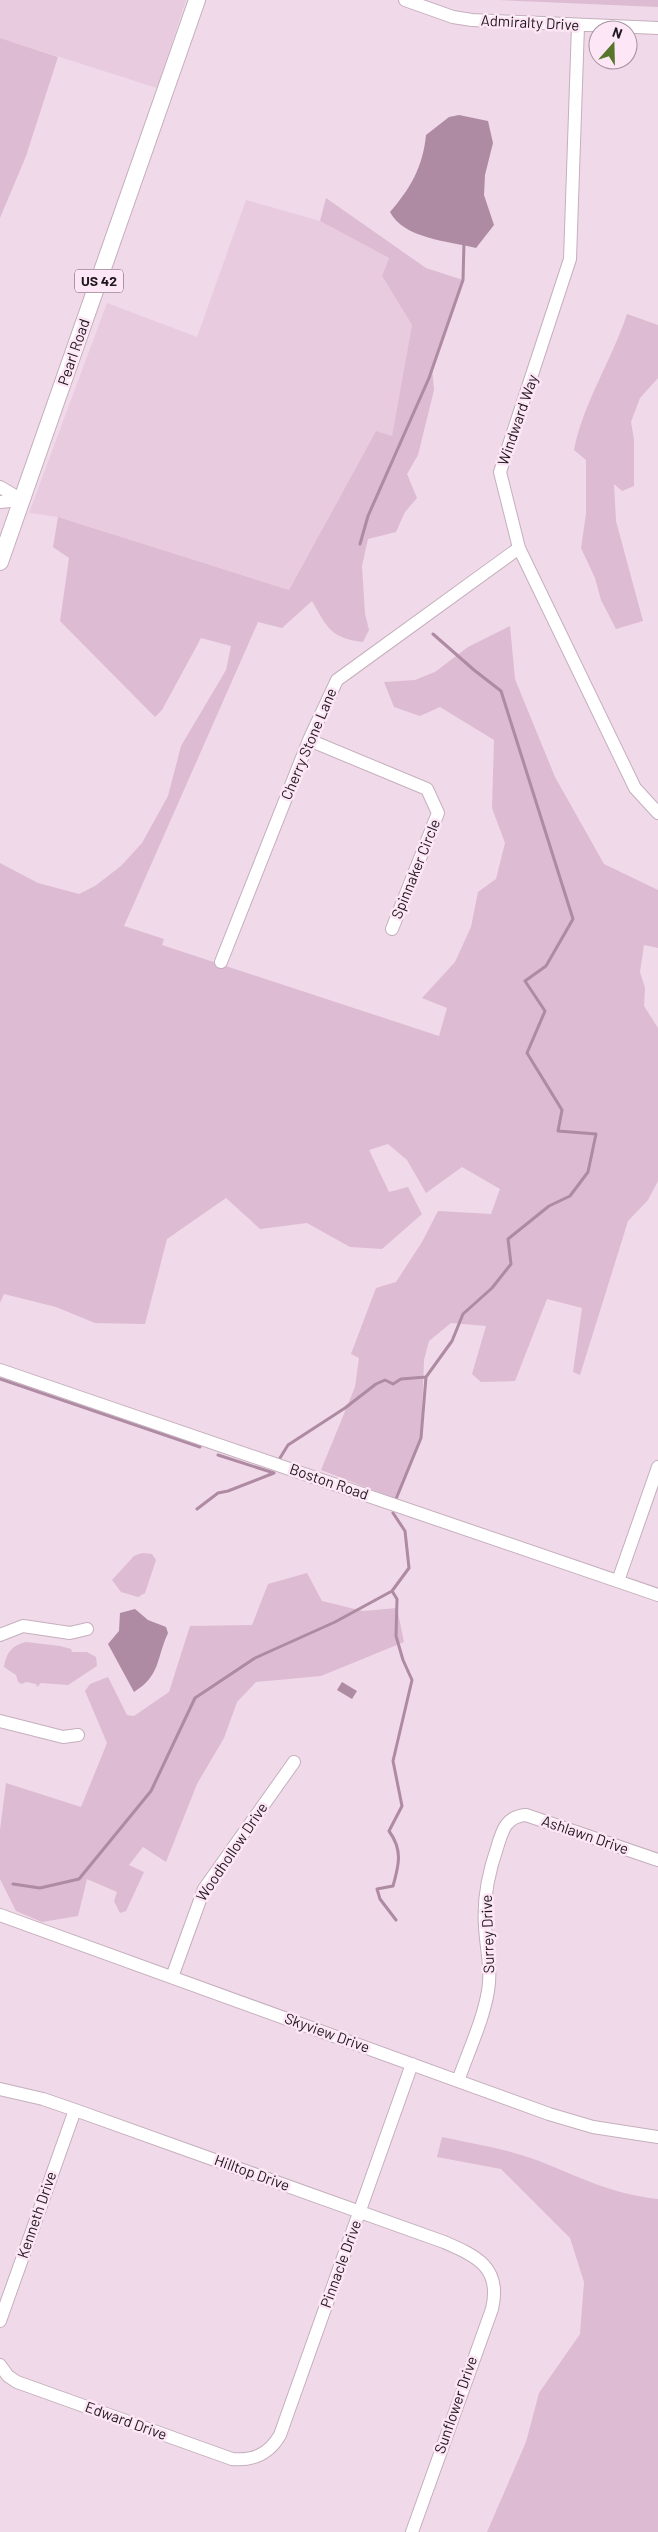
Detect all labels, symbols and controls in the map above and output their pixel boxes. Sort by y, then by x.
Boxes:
street label: Admiralty Drive [480,10,580,34]
north arrow [588,20,638,70]
text: N [610,23,625,42]
road number: US 42 [75,270,123,292]
street label: Pearl Road [53,316,93,387]
street label: Windward Way [493,372,541,468]
street label: Cherry Stone Lane [276,685,340,802]
street label: Spinnaker Circle [387,816,443,921]
street label: Boston Road [287,1459,371,1503]
street label: Woodhollow Drive [192,1799,271,1904]
street label: Ashlawn Drive [539,1811,631,1857]
street label: Surrey Drive [477,1894,497,1974]
street label: Skyview Drive [282,2008,372,2056]
street label: Hilltop Drive [212,2150,292,2194]
street label: Kenneth Drive [13,2169,59,2261]
street label: Pinnacle Drive [316,2217,364,2310]
street label: Sunflower Drive [430,2354,480,2456]
street label: Edward Drive [83,2397,170,2443]

